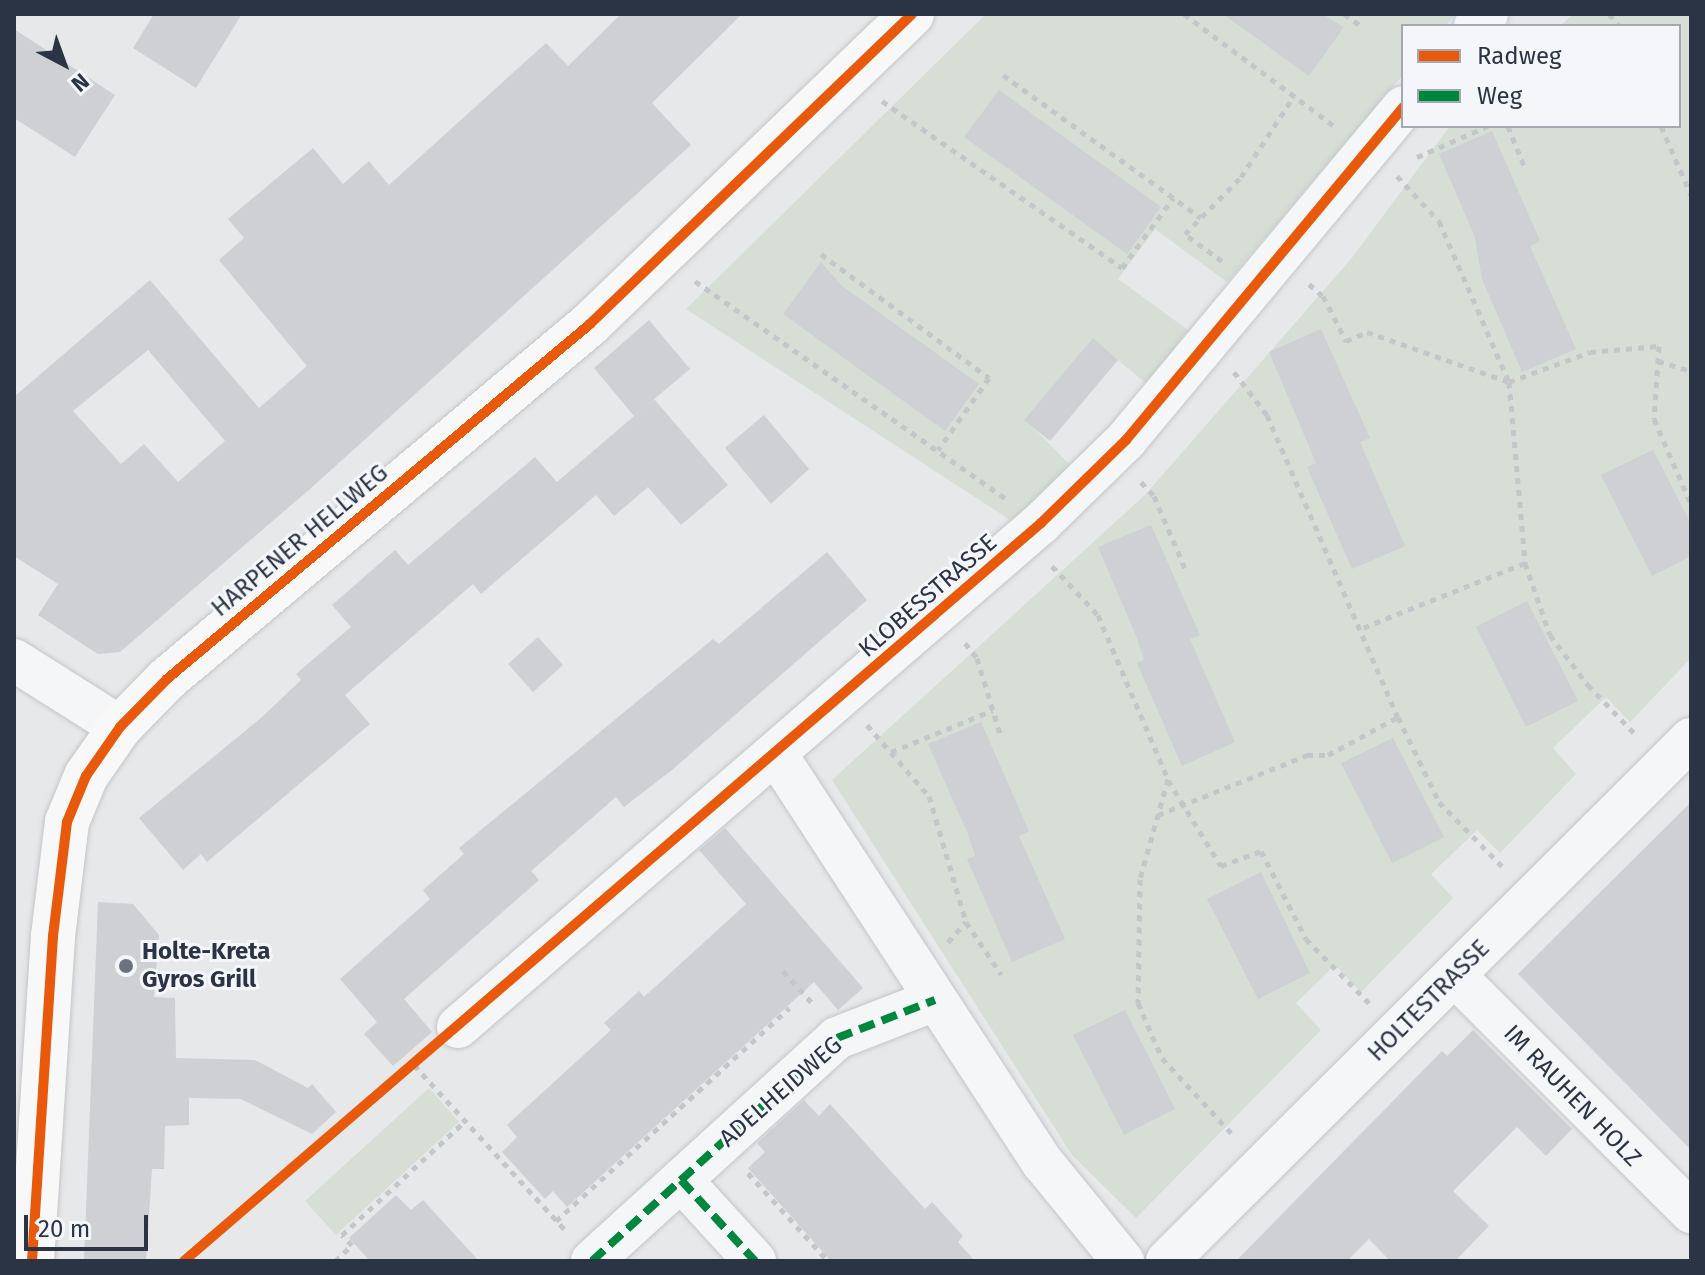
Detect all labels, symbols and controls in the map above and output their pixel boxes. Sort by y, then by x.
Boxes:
north arrow [24,24,104,104]
legend [1401,24,1681,128]
text: Radweg [1477,42,1561,70]
text: N [66,68,94,97]
text: Weg [1477,82,1522,110]
street label: HARPENER HELLWEG [206,459,394,623]
street label: KLOBESSTRASSE [853,528,1003,664]
street label: HOLTESTRASSE [1362,934,1496,1068]
place label: Holte-Kreta Gyros Grill [142,938,270,994]
marker: Holte-Kreta Gyros Grill [117,957,135,975]
street label: IM RAUHEN HOLZ [1497,1019,1647,1173]
street label: ADELHEIDWEG [714,1031,848,1153]
scale bar [28,1199,152,1249]
text: 20 m [38,1215,90,1243]

